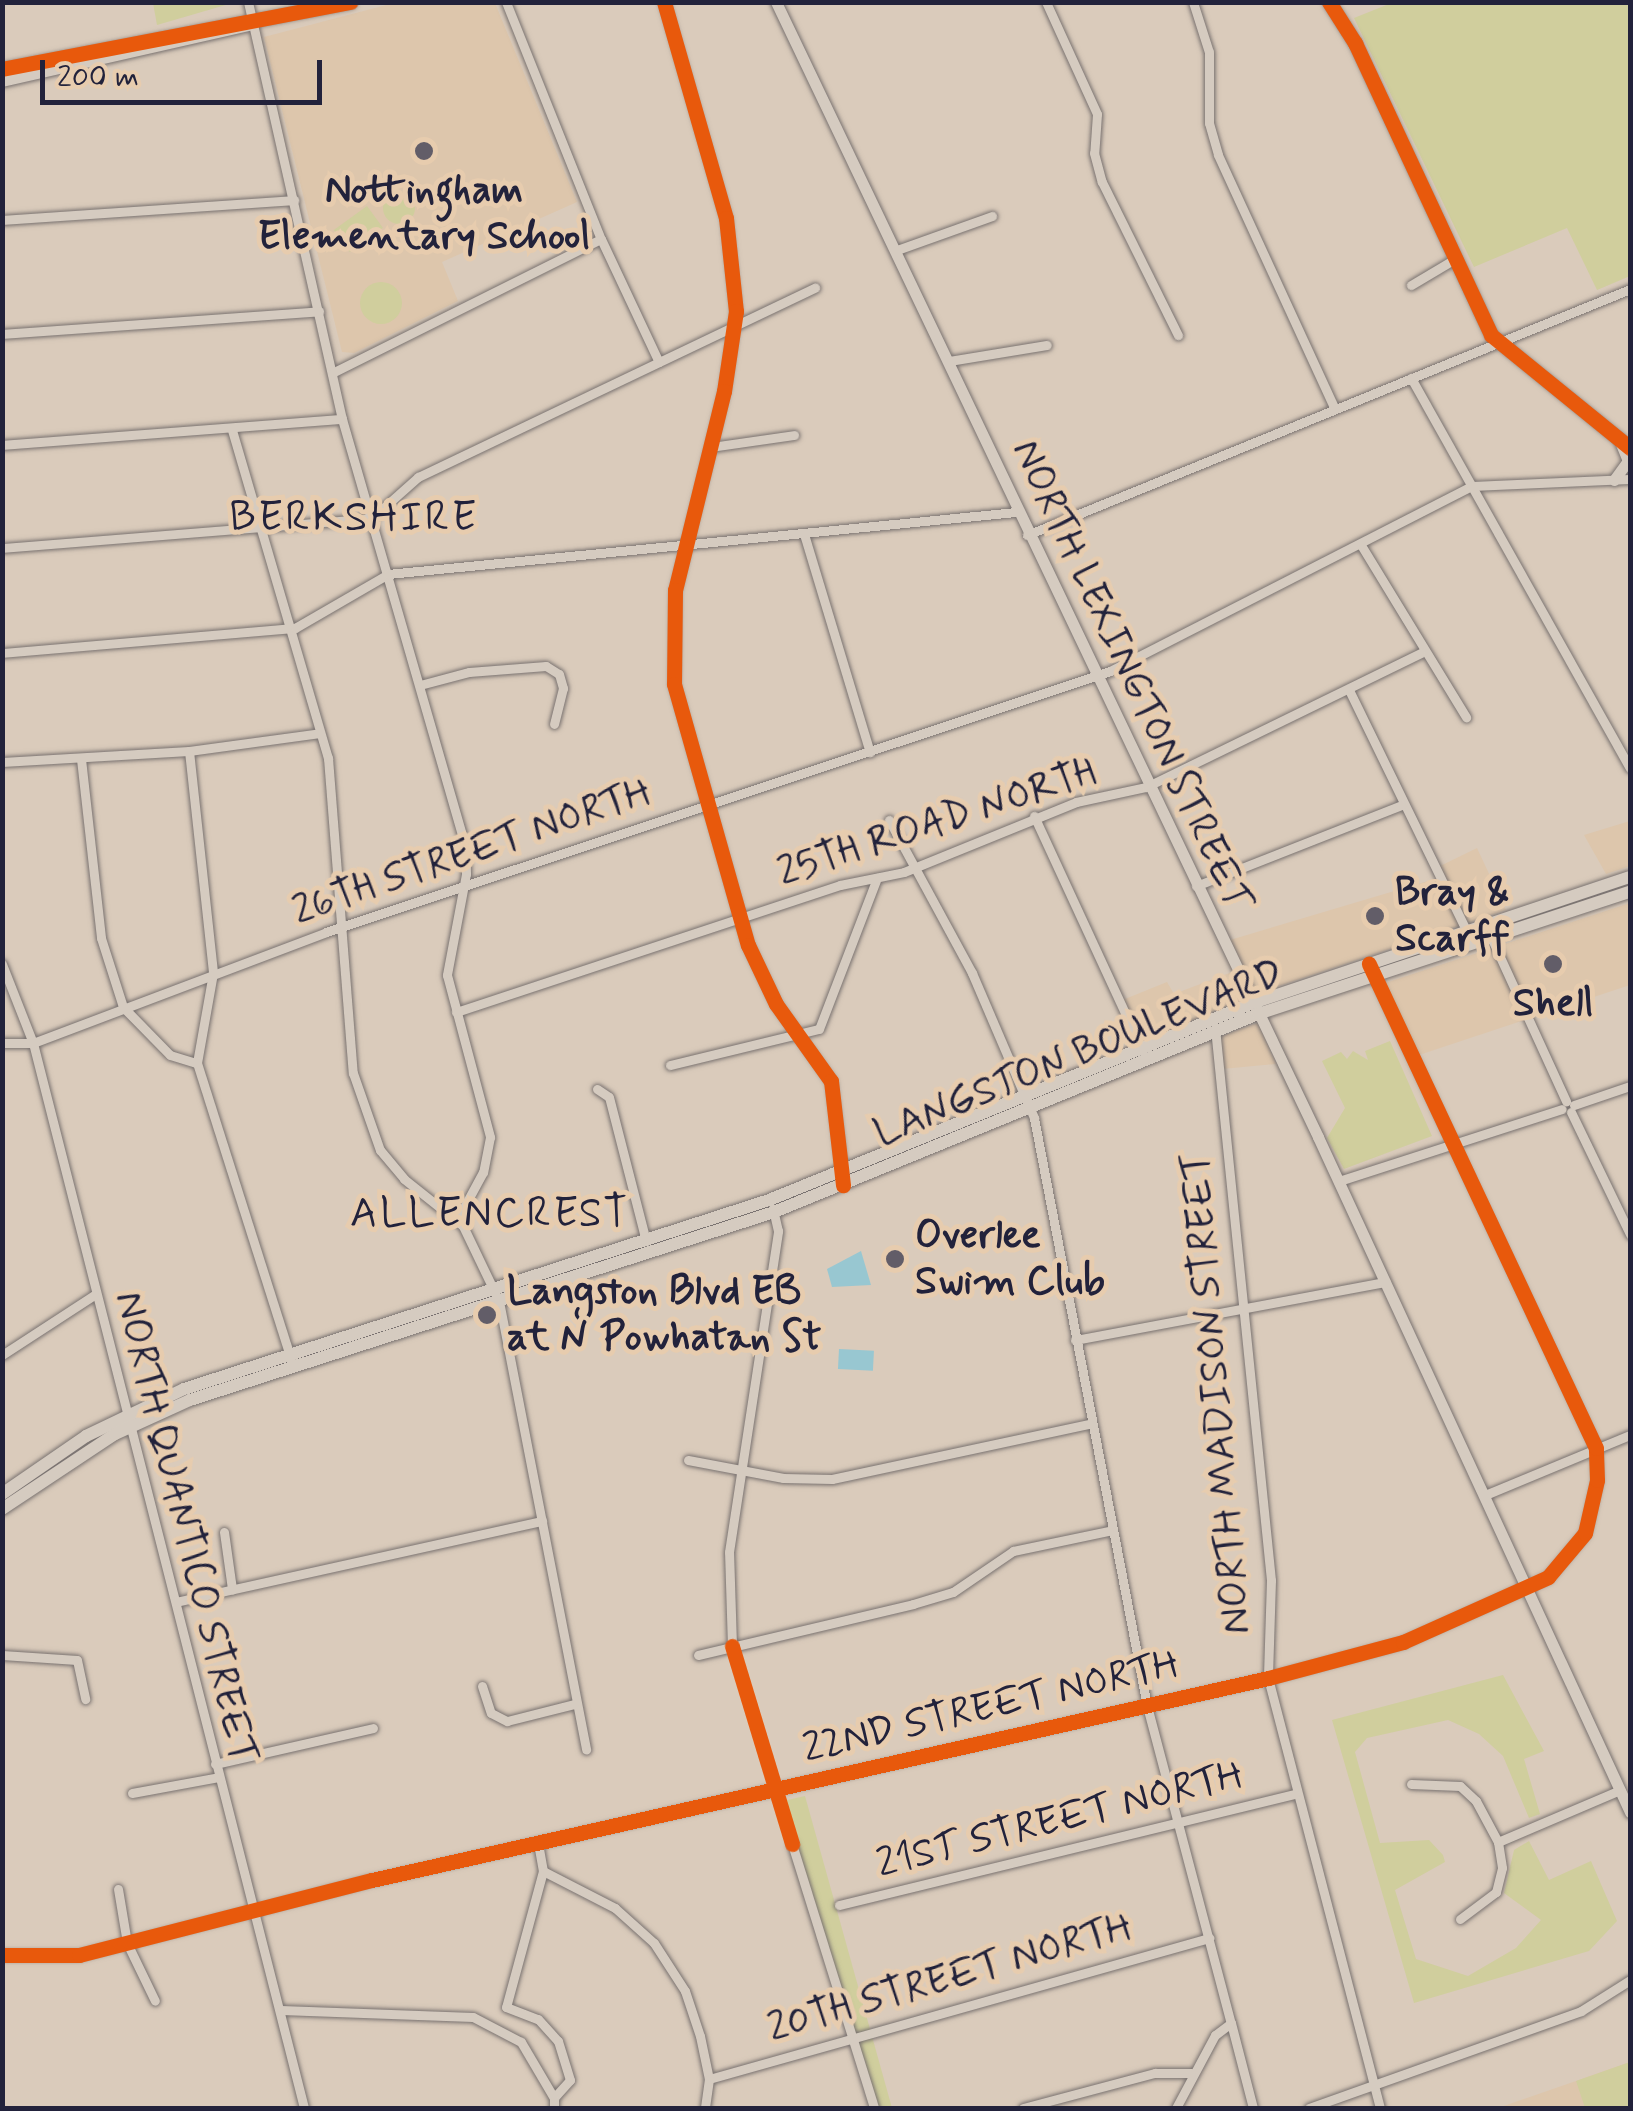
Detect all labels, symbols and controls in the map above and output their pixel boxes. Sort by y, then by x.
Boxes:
scale bar [45,40,328,102]
text: 200 m [57,58,139,97]
marker: Nottingham Elementary School [413,140,435,162]
place label: Nottingham Elementary School [258,167,590,261]
street label: NORTH LEXINGTON STREET [998,428,1264,924]
district label: BERKSHIRE [229,494,479,544]
street label: 25TH ROAD NORTH [771,749,1103,897]
street label: 26TH STREET NORTH [283,767,661,937]
place label: Bray & Scarff [1395,869,1510,963]
marker: Bray & Scarff [1364,905,1386,927]
street label: LANGSTON BOULEVARD [867,950,1291,1158]
marker: Shell [1542,953,1564,975]
place label: Shell [1513,980,1593,1028]
street label: NORTH MADISON STREET [1172,1151,1262,1635]
district label: ALLENCREST [349,1190,631,1240]
place label: Overlee Swim Club [915,1212,1105,1306]
marker: Overlee Swim Club [884,1248,906,1270]
place label: Langston Blvd EB at N Powhatan St [507,1268,813,1362]
street label: NORTH QUANTICO STREET [101,1280,269,1776]
marker: Langston Blvd EB at N Powhatan St [476,1304,498,1326]
street label: 22ND STREET NORTH [795,1640,1187,1774]
street label: 21ST STREET NORTH [868,1750,1252,1890]
street label: 20TH STREET NORTH [759,1902,1141,2054]

